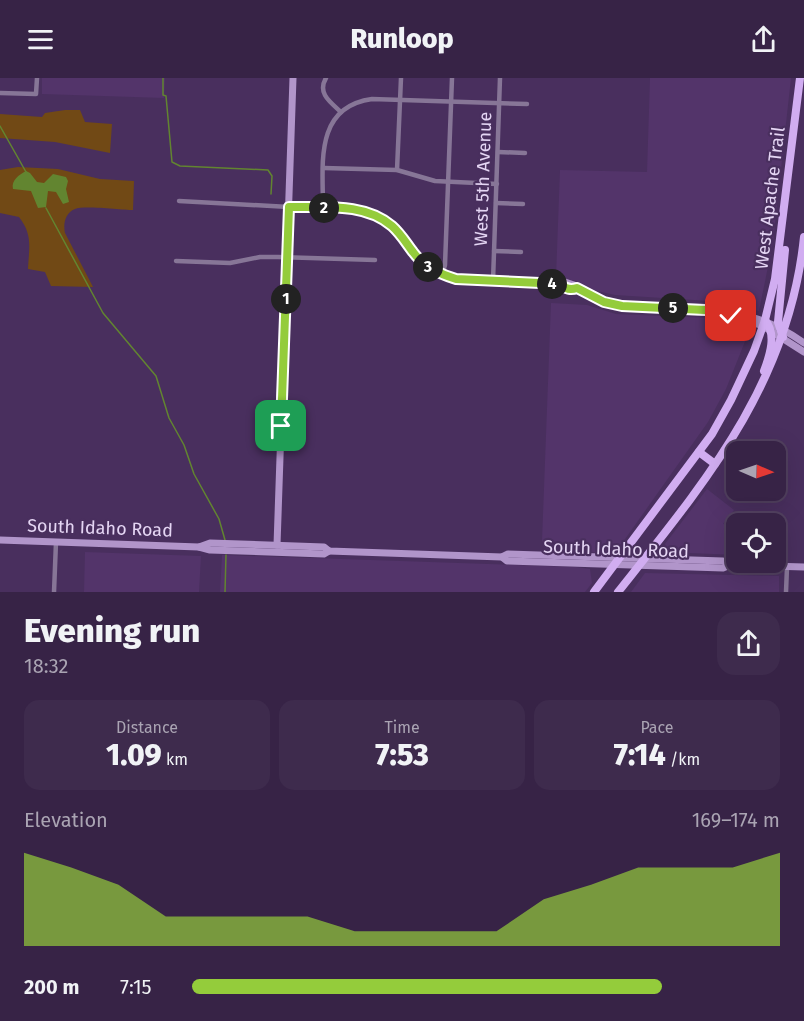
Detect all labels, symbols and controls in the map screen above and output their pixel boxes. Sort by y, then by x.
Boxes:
icon: menu [24,23,57,56]
text: Runloop [350,23,454,55]
icon: share [747,23,780,56]
street label: West 5th Avenue [470,111,496,247]
street label: West Apache Trail [750,125,790,271]
pin: 2 [309,193,339,223]
text: 2 [320,198,328,217]
pin: 3 [413,252,443,282]
text: 3 [424,257,432,276]
pin: 4 [537,269,567,299]
text: 4 [547,274,557,293]
pin: 1 [271,284,301,314]
text: 1 [282,289,290,308]
pin [705,290,756,341]
pin: 5 [658,293,688,323]
text: 5 [669,298,677,317]
icon: check [714,299,747,332]
pin [255,400,306,451]
icon: arrive [264,409,297,442]
north arrow [726,441,786,501]
map controls [726,441,786,573]
button: locate [726,513,786,573]
street label: South Idaho Road [27,514,173,542]
street label: South Idaho Road [543,535,689,563]
text: Evening run [24,611,200,651]
button: share [717,612,780,675]
text: 18:32 [24,654,68,678]
text: Distance [116,718,178,737]
text: Time [384,718,420,737]
text: Pace [640,718,674,737]
text: 1.09 [106,737,162,773]
text: 7:53 [375,737,429,773]
text: 7:14 [614,737,666,773]
text: km [162,750,188,769]
text: /km [666,750,700,769]
text: Elevation [24,808,108,832]
text: 169–174 m [692,808,780,832]
text: 200 m [24,975,79,999]
text: 7:15 [120,975,152,999]

